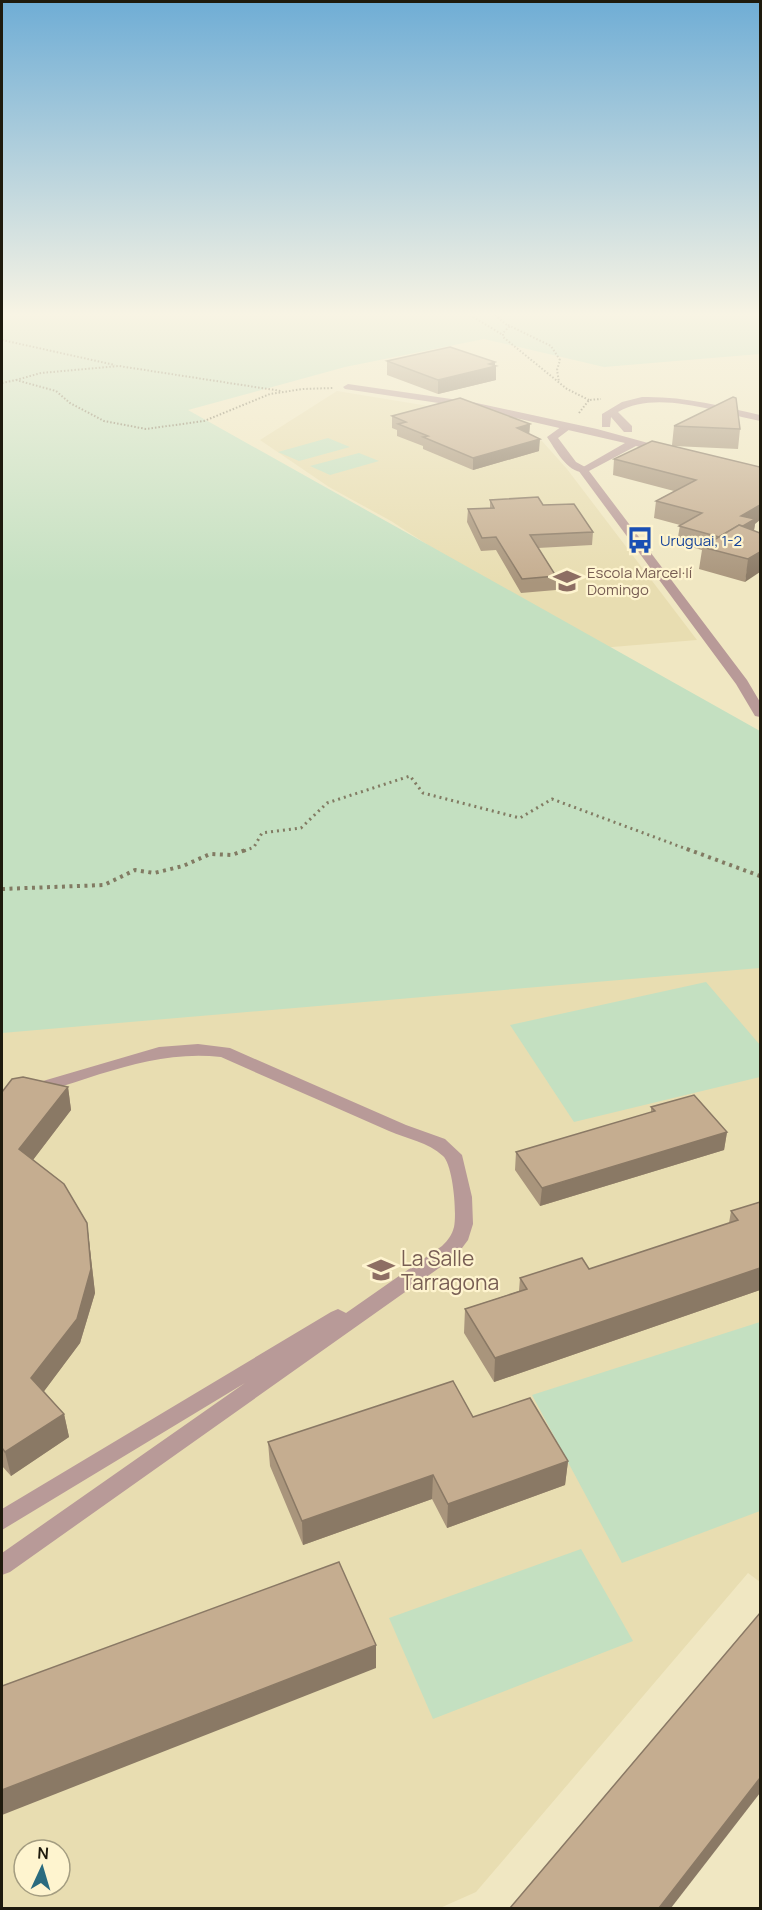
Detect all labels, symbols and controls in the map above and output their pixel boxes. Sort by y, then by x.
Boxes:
bus stop icon: Uruguai, 1-2 [625,525,655,555]
place label: Uruguai, 1-2 [660,530,742,551]
place label: Escola Marcel·lí Domingo [587,562,693,600]
school or university icon: Escola Marcel·lí Domingo [552,566,582,596]
place label: La Salle Tarragona [401,1244,499,1296]
school or university icon: La Salle Tarragona [366,1255,396,1285]
north arrow [12,1838,72,1898]
text: N [37,1842,50,1864]

